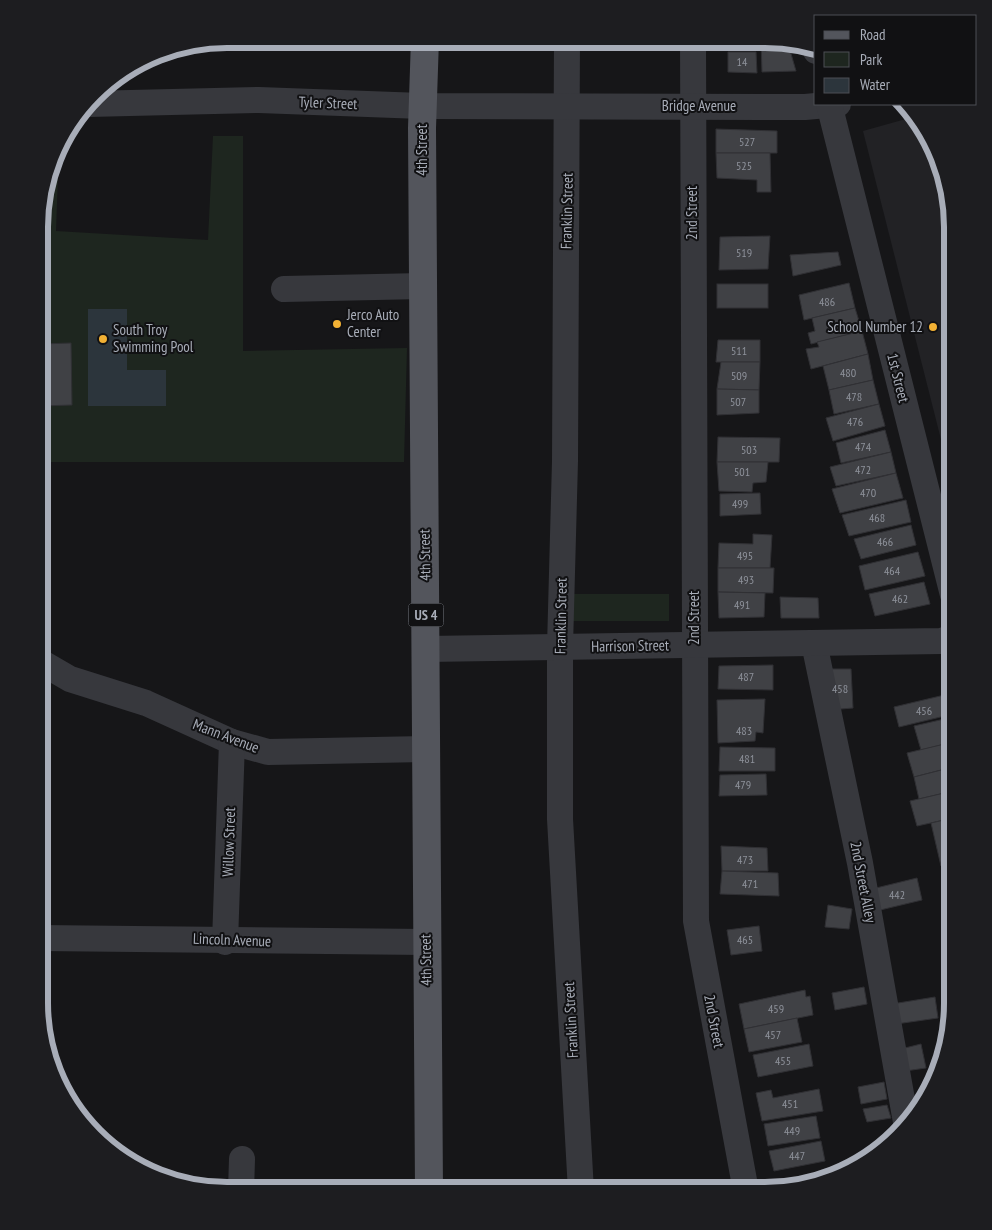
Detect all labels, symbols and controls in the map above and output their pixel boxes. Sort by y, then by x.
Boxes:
legend [814,15,977,105]
text: Road [860,25,886,44]
text: Park [860,50,882,69]
house number: 14 [737,54,748,69]
text: Water [860,75,891,94]
street label: Tyler Street [298,92,358,113]
street label: Bridge Avenue [662,96,736,115]
street label: 4th Street [412,124,431,176]
house number: 527 [739,134,755,149]
house number: 525 [736,158,752,173]
street label: Franklin Street [556,173,577,249]
street label: 2nd Street [682,186,701,240]
house number: 519 [736,245,752,260]
house number: 486 [819,294,835,309]
place label: Jerco Auto Center [346,305,399,341]
place label: School Number 12 [827,317,923,336]
marker: Jerco Auto Center [331,318,343,330]
place label: South Troy Swimming Pool [113,320,194,356]
marker: School Number 12 [927,321,939,333]
marker: South Troy Swimming Pool [97,333,109,345]
house number: 511 [731,343,747,358]
street label: 1st Street [883,351,914,405]
house number: 480 [840,365,856,380]
house number: 509 [731,368,747,383]
house number: 478 [846,389,862,404]
house number: 507 [730,394,746,409]
house number: 476 [847,414,863,429]
house number: 474 [855,439,872,454]
house number: 503 [741,442,757,457]
house number: 472 [855,462,871,477]
house number: 501 [734,464,750,479]
house number: 470 [860,485,876,500]
house number: 499 [732,496,748,511]
house number: 468 [869,510,885,525]
street label: 4th Street [415,529,434,581]
house number: 466 [877,534,893,549]
house number: 495 [737,548,753,563]
house number: 464 [884,563,901,578]
house number: 493 [738,572,754,587]
street label: Franklin Street [550,578,571,654]
street label: 2nd Street [684,591,703,645]
house number: 462 [892,591,908,606]
house number: 491 [734,597,750,612]
road number: US 4 [408,604,444,626]
street label: Harrison Street [591,635,669,656]
house number: 487 [738,669,754,684]
house number: 458 [832,681,848,696]
house number: 456 [916,703,932,718]
street label: Mann Avenue [190,714,262,757]
house number: 483 [736,723,752,738]
house number: 481 [739,751,755,766]
house number: 479 [735,777,751,792]
street label: Willow Street [218,807,239,877]
street label: 2nd Street Alley [846,840,881,925]
house number: 473 [737,852,753,867]
house number: 471 [742,876,758,891]
house number: 442 [889,887,905,902]
street label: Lincoln Avenue [192,929,272,950]
house number: 465 [737,932,753,947]
street label: 4th Street [416,934,435,986]
street label: Franklin Street [559,981,582,1059]
street label: 2nd Street [700,993,729,1049]
house number: 459 [768,1001,784,1016]
house number: 457 [765,1027,781,1042]
house number: 455 [775,1053,791,1068]
house number: 451 [782,1096,798,1111]
house number: 449 [784,1123,800,1138]
house number: 447 [789,1148,805,1163]

